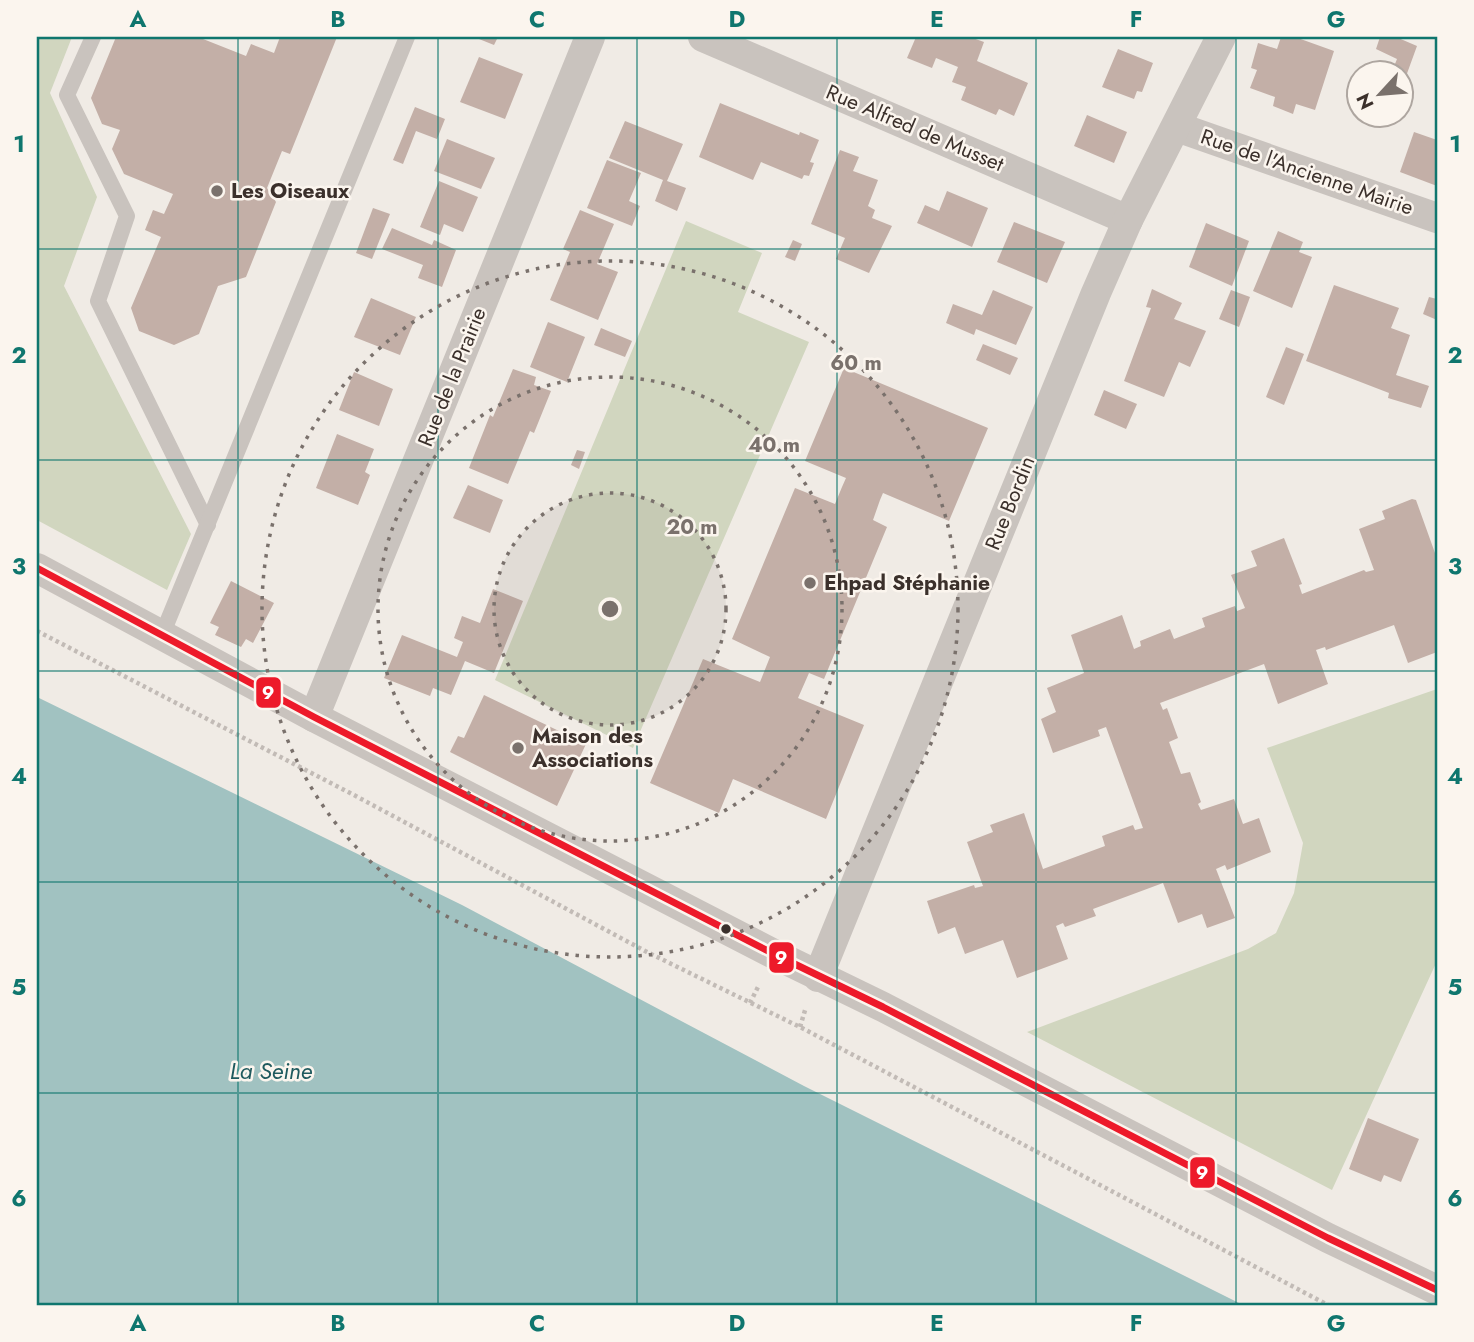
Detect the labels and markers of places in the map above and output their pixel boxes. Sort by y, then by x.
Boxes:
place label: Les Oiseaux [231,176,350,206]
marker: Les Oiseaux [209,183,225,199]
place label: Ehpad Stéphanie [824,568,990,598]
marker: Ehpad Stéphanie [802,575,818,591]
centre of rings [598,597,622,621]
place label: Maison des Associations [531,721,653,775]
marker: Maison des Associations [510,740,526,756]
unlabelled marker [719,922,733,936]

